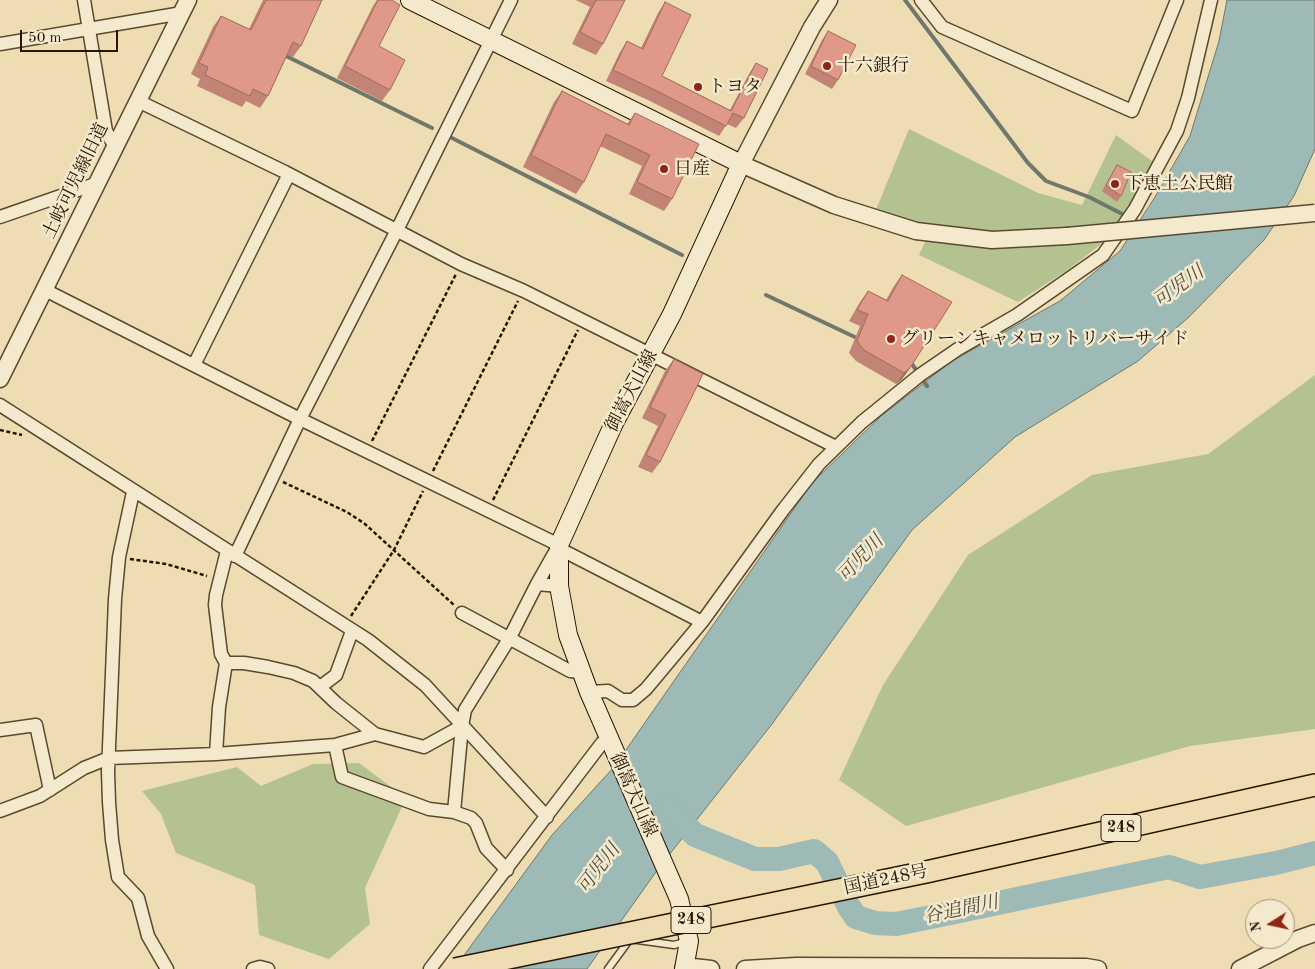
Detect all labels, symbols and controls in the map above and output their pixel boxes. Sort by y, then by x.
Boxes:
scale bar [22,20,120,52]
text: 50 m [28,31,62,46]
place label: 十六銀行 [837,55,909,77]
marker: 十六銀行 [821,60,833,72]
place label: トヨタ [708,76,762,98]
marker: トヨタ [692,81,704,93]
street label: 土岐可児線旧道 [39,120,113,242]
place label: 日産 [674,158,710,180]
marker: 日産 [658,163,670,175]
place label: 下恵土公民館 [1125,173,1233,195]
marker: 下恵土公民館 [1109,178,1121,190]
water label: 可児川 [1149,261,1209,313]
place label: グリーンキャメロットリバーサイド [901,328,1189,350]
marker: グリーンキャメロットリバーサイド [885,333,897,345]
street label: 御嵩犬山線 [601,346,663,436]
water label: 可児川 [833,530,889,588]
street label: 御嵩犬山線 [605,749,661,841]
road number: 248 [1101,814,1141,841]
water label: 可児川 [573,839,625,899]
street label: 国道248号 [842,861,930,899]
water label: 谷追間川 [921,891,1001,929]
north arrow [1245,899,1295,949]
road number: 248 [671,906,711,934]
text: N [1248,920,1264,933]

